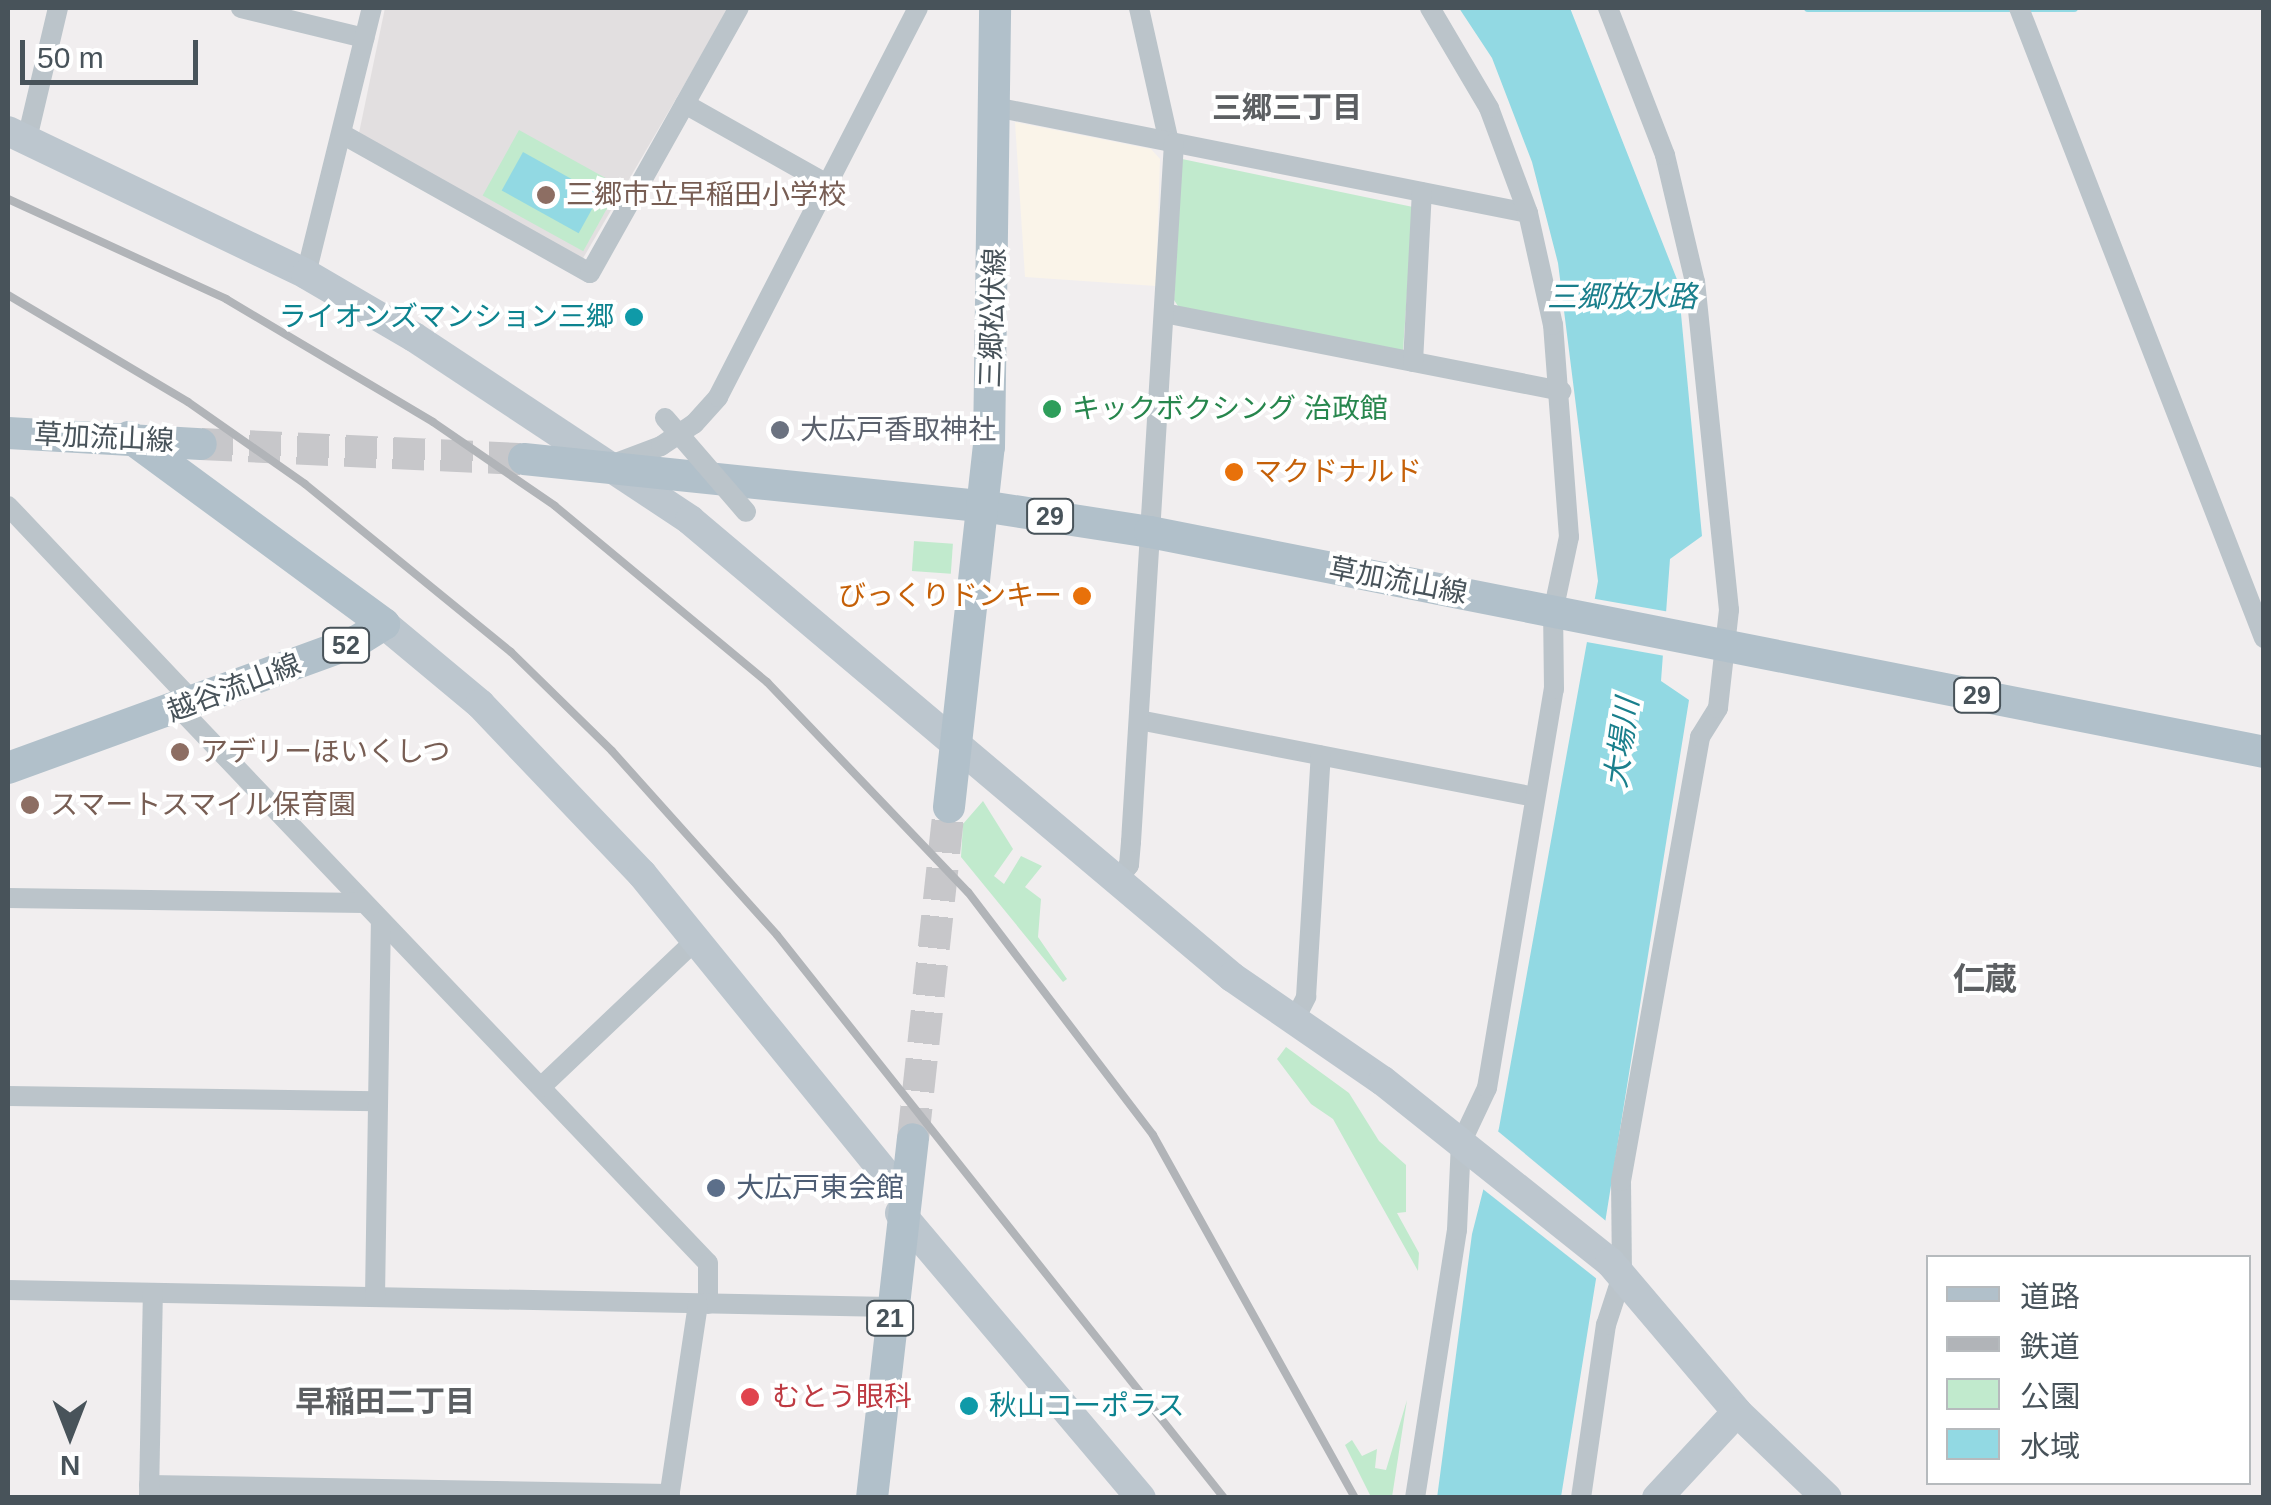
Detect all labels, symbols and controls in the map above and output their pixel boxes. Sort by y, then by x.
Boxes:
scale bar [25,20,202,82]
text: 50 m [37,41,104,74]
district label: 三郷三丁目 [1212,90,1362,126]
place label: 三郷市立早稲田小学校 [566,178,846,212]
marker: 三郷市立早稲田小学校 [535,184,557,206]
street label: 三郷松伏線 [974,247,1012,389]
water label: 三郷放水路 [1547,279,1697,315]
place label: ライオンズマンション三郷 [278,300,614,334]
marker: ライオンズマンション三郷 [623,306,645,328]
place label: キックボクシング 治政館 [1072,392,1388,426]
marker: キックボクシング 治政館 [1041,398,1063,420]
place label: 大広戸香取神社 [800,413,996,447]
street label: 草加流山線 [33,418,175,458]
marker: 大広戸香取神社 [769,419,791,441]
place label: マクドナルド [1254,455,1422,489]
marker: マクドナルド [1223,461,1245,483]
road number: 29 [1025,496,1075,536]
street label: 草加流山線 [1326,551,1470,611]
place label: びっくりドンキー [838,579,1062,613]
marker: びっくりドンキー [1071,585,1093,607]
road number: 52 [321,625,371,665]
street label: 越谷流山線 [163,647,305,729]
road number: 29 [1952,675,2002,715]
water label: 大場川 [1598,696,1646,790]
place label: アデリーほいくしつ [200,735,452,769]
marker: アデリーほいくしつ [169,741,191,763]
place label: スマートスマイル保育園 [50,788,358,822]
marker: スマートスマイル保育園 [19,794,41,816]
district label: 仁蔵 [1953,960,2017,998]
place label: 大広戸東会館 [736,1171,904,1205]
marker: 大広戸東会館 [705,1177,727,1199]
legend [1926,1255,2251,1485]
text: 道路 [2020,1280,2080,1313]
road number: 21 [865,1298,915,1338]
text: 鉄道 [2020,1330,2080,1363]
place label: むとう眼科 [772,1380,912,1414]
text: 公園 [2020,1380,2080,1413]
district label: 早稲田二丁目 [295,1384,475,1420]
marker: むとう眼科 [737,1384,763,1410]
north arrow [20,1385,120,1485]
place label: 秋山コーポラス [989,1389,1185,1423]
marker: 秋山コーポラス [958,1395,980,1417]
text: 水域 [2020,1430,2080,1463]
text: N [60,1450,80,1481]

